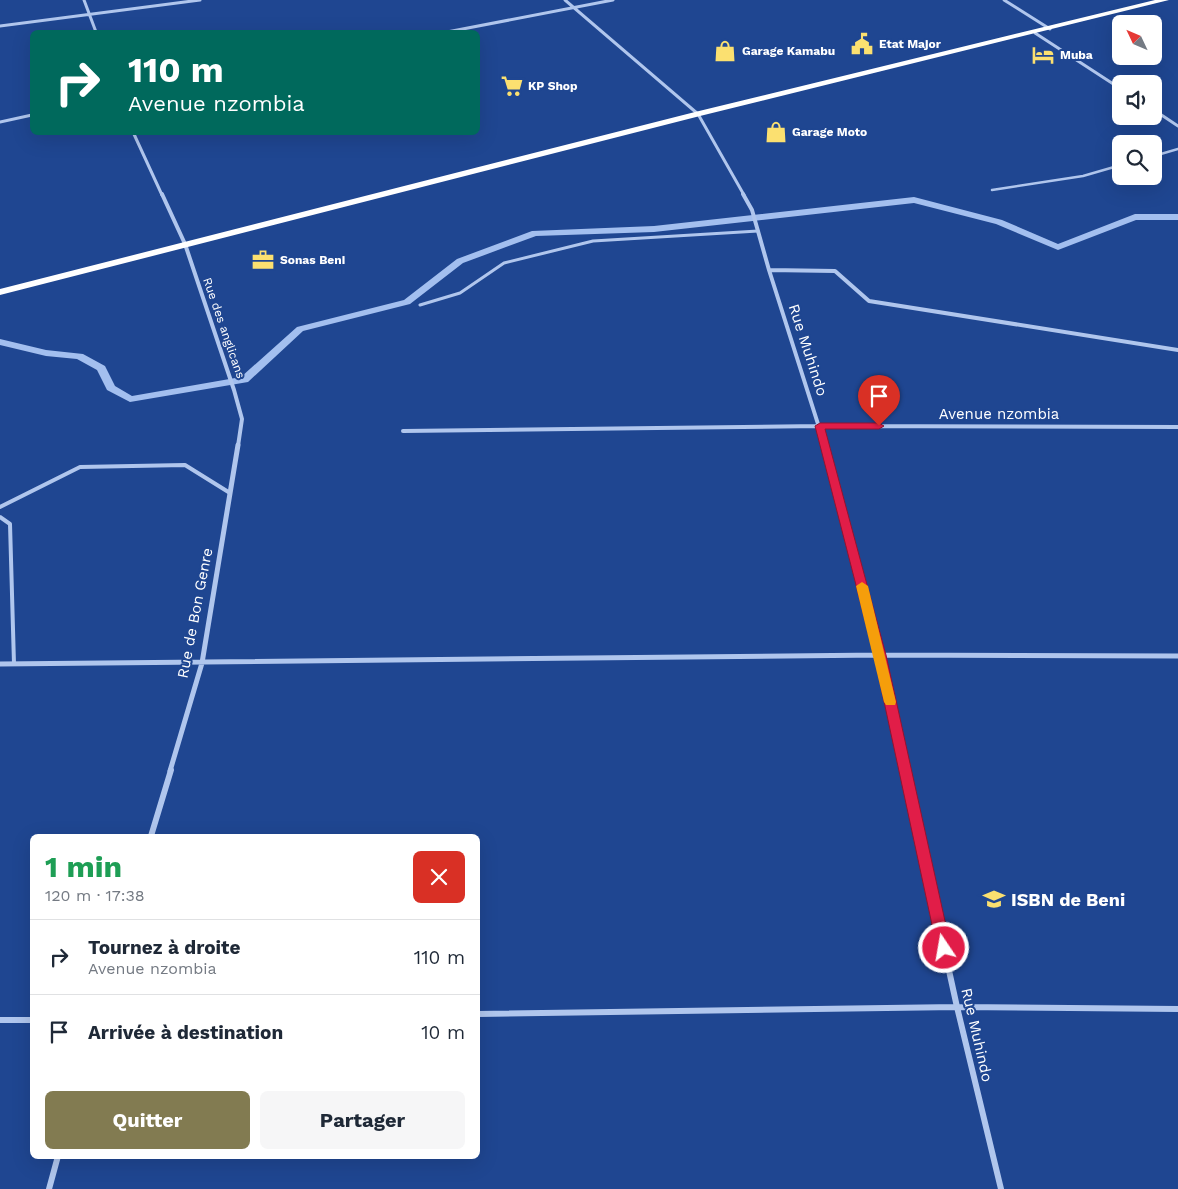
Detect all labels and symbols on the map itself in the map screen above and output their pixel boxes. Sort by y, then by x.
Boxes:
north arrow [1112,15,1162,65]
public building icon: Etat Major [849,31,875,57]
place label: Etat Major [879,37,942,51]
shop icon: Garage Kamabu [712,38,738,64]
hotel icon: Muba [1030,42,1056,68]
place label: Garage Kamabu [742,44,835,58]
place label: Muba [1060,48,1093,62]
supermarket icon: KP Shop [499,73,525,99]
place label: KP Shop [528,79,578,93]
shop icon: Garage Moto [763,119,789,145]
place label: Garage Moto [792,125,867,139]
office icon: Sonas Beni [250,247,276,273]
place label: Sonas Beni [280,253,345,267]
street label: Rue des anglicans [200,276,248,380]
street label: Rue Muhindo [785,302,831,398]
pin [858,375,900,426]
street label: Avenue nzombia [939,405,1060,423]
street label: Rue de Bon Genre [174,546,216,680]
school or university icon: ISBN de Beni [981,886,1007,912]
place label: ISBN de Beni [1011,889,1125,910]
position arrow [917,921,969,973]
street label: Rue Muhindo [957,986,997,1084]

